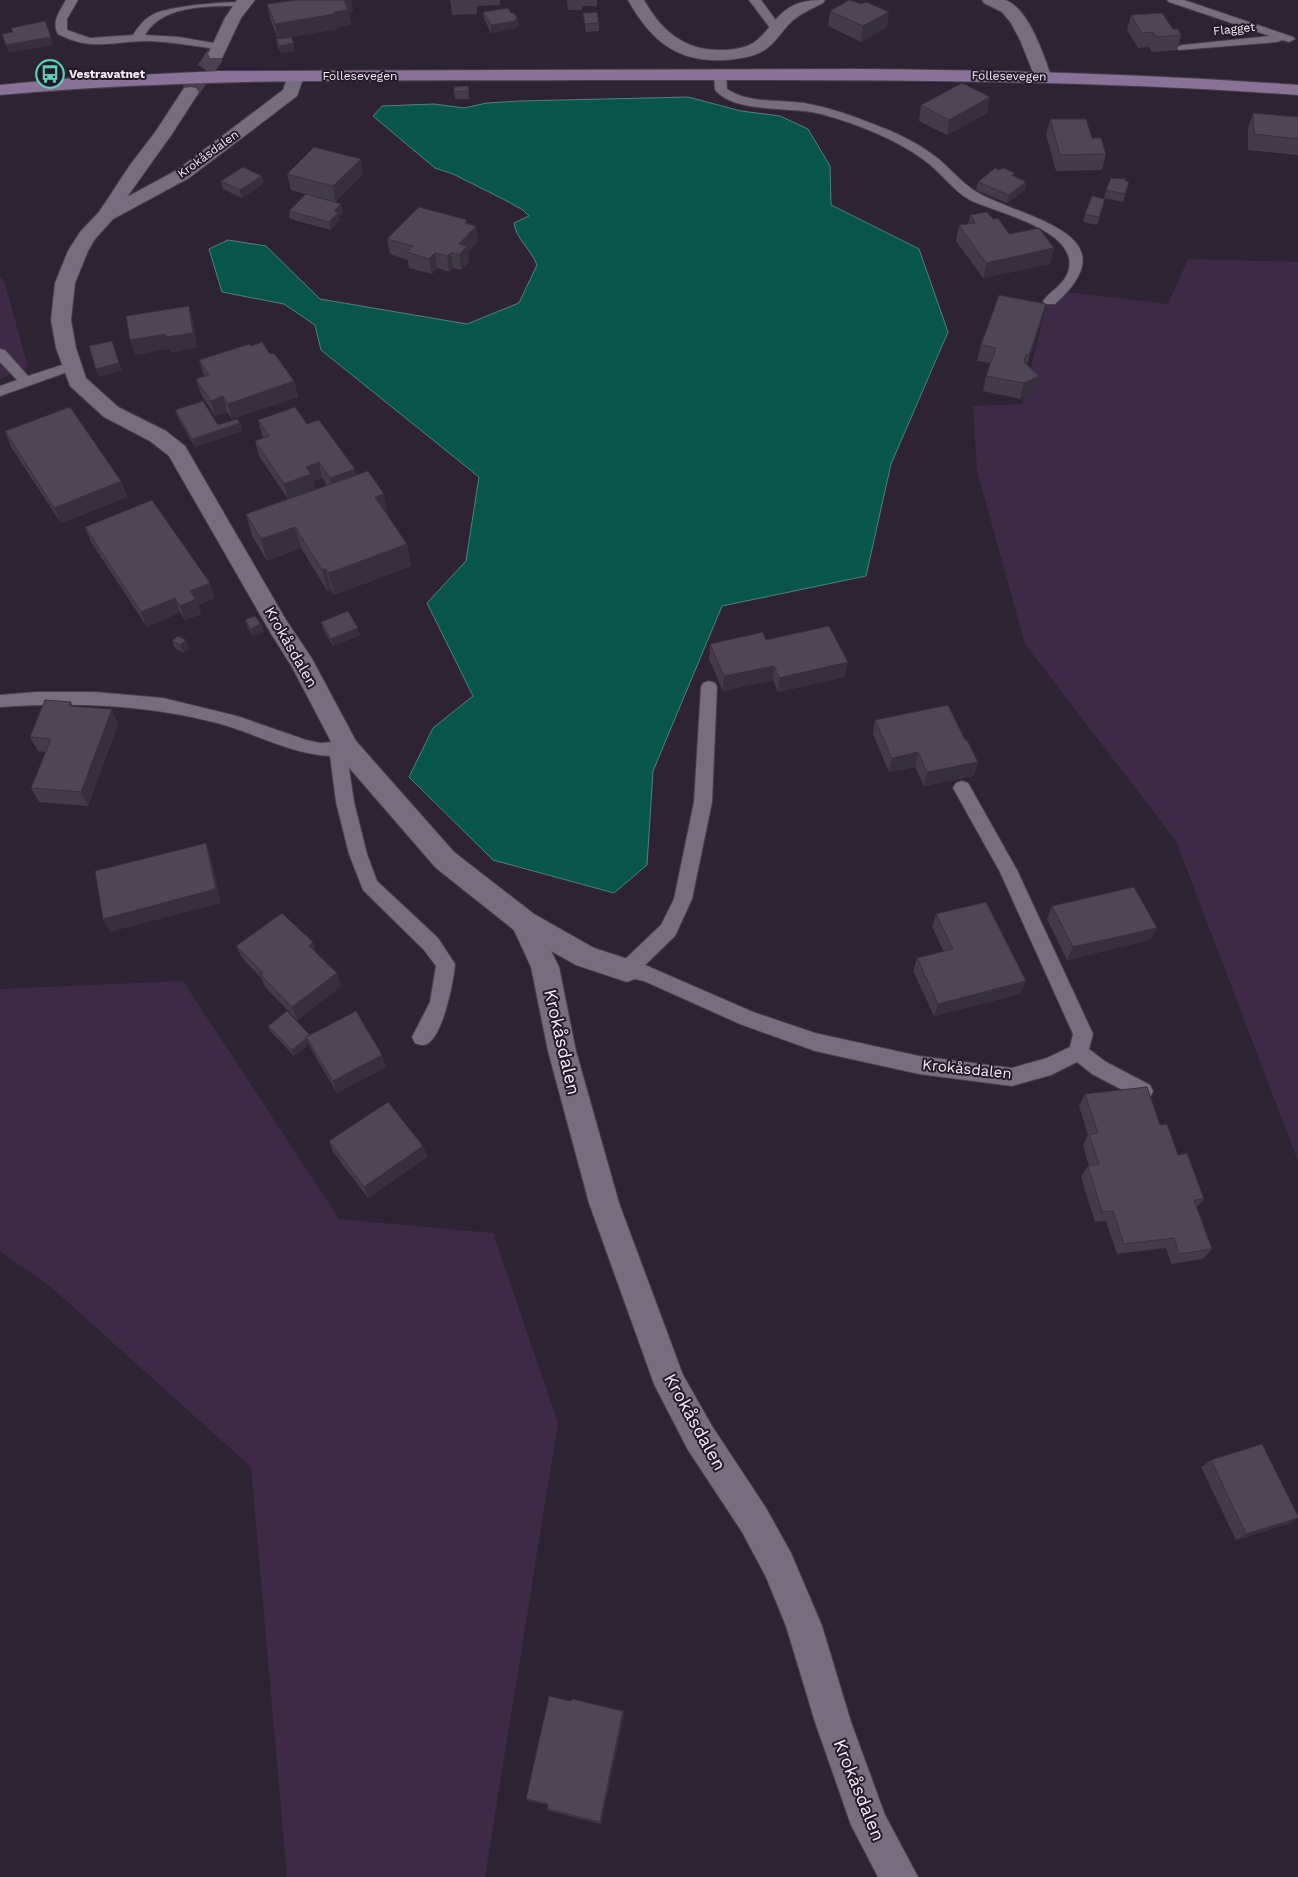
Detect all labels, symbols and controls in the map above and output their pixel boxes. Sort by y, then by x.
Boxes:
street label: Flagget [1212,20,1256,38]
bus stop icon: Vestravatnet [35,59,65,89]
place label: Vestravatnet [69,67,146,81]
street label: Follesevegen [971,68,1047,84]
street label: Follesevegen [322,69,398,83]
street label: Krokåsdalen [175,127,241,181]
street label: Krokåsdalen [261,604,321,690]
street label: Krokåsdalen [540,987,585,1097]
street label: Krokåsdalen [921,1055,1013,1083]
street label: Krokåsdalen [660,1369,731,1474]
street label: Krokåsdalen [830,1736,889,1844]

